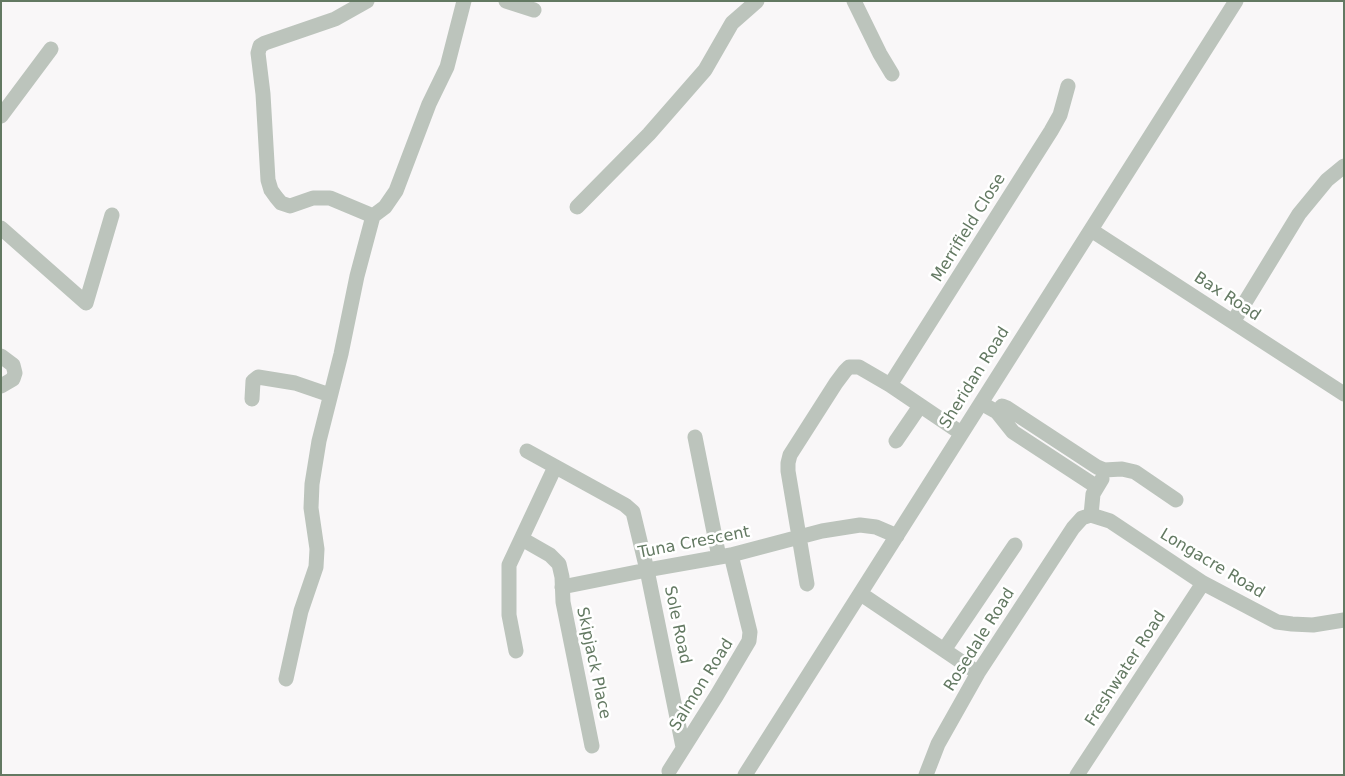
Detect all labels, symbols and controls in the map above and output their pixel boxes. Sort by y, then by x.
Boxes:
street label: Merrifield Close [928,170,1010,286]
street label: Bax Road [1190,268,1264,326]
street label: Sheridan Road [936,324,1014,432]
street label: Tuna Crescent [637,523,751,563]
street label: Longacre Road [1156,525,1268,603]
street label: Sole Road [659,584,695,666]
street label: Rosedale Road [941,585,1019,695]
street label: Skipjack Place [572,605,614,721]
street label: Freshwater Road [1082,608,1170,730]
street label: Salmon Road [666,635,738,735]

